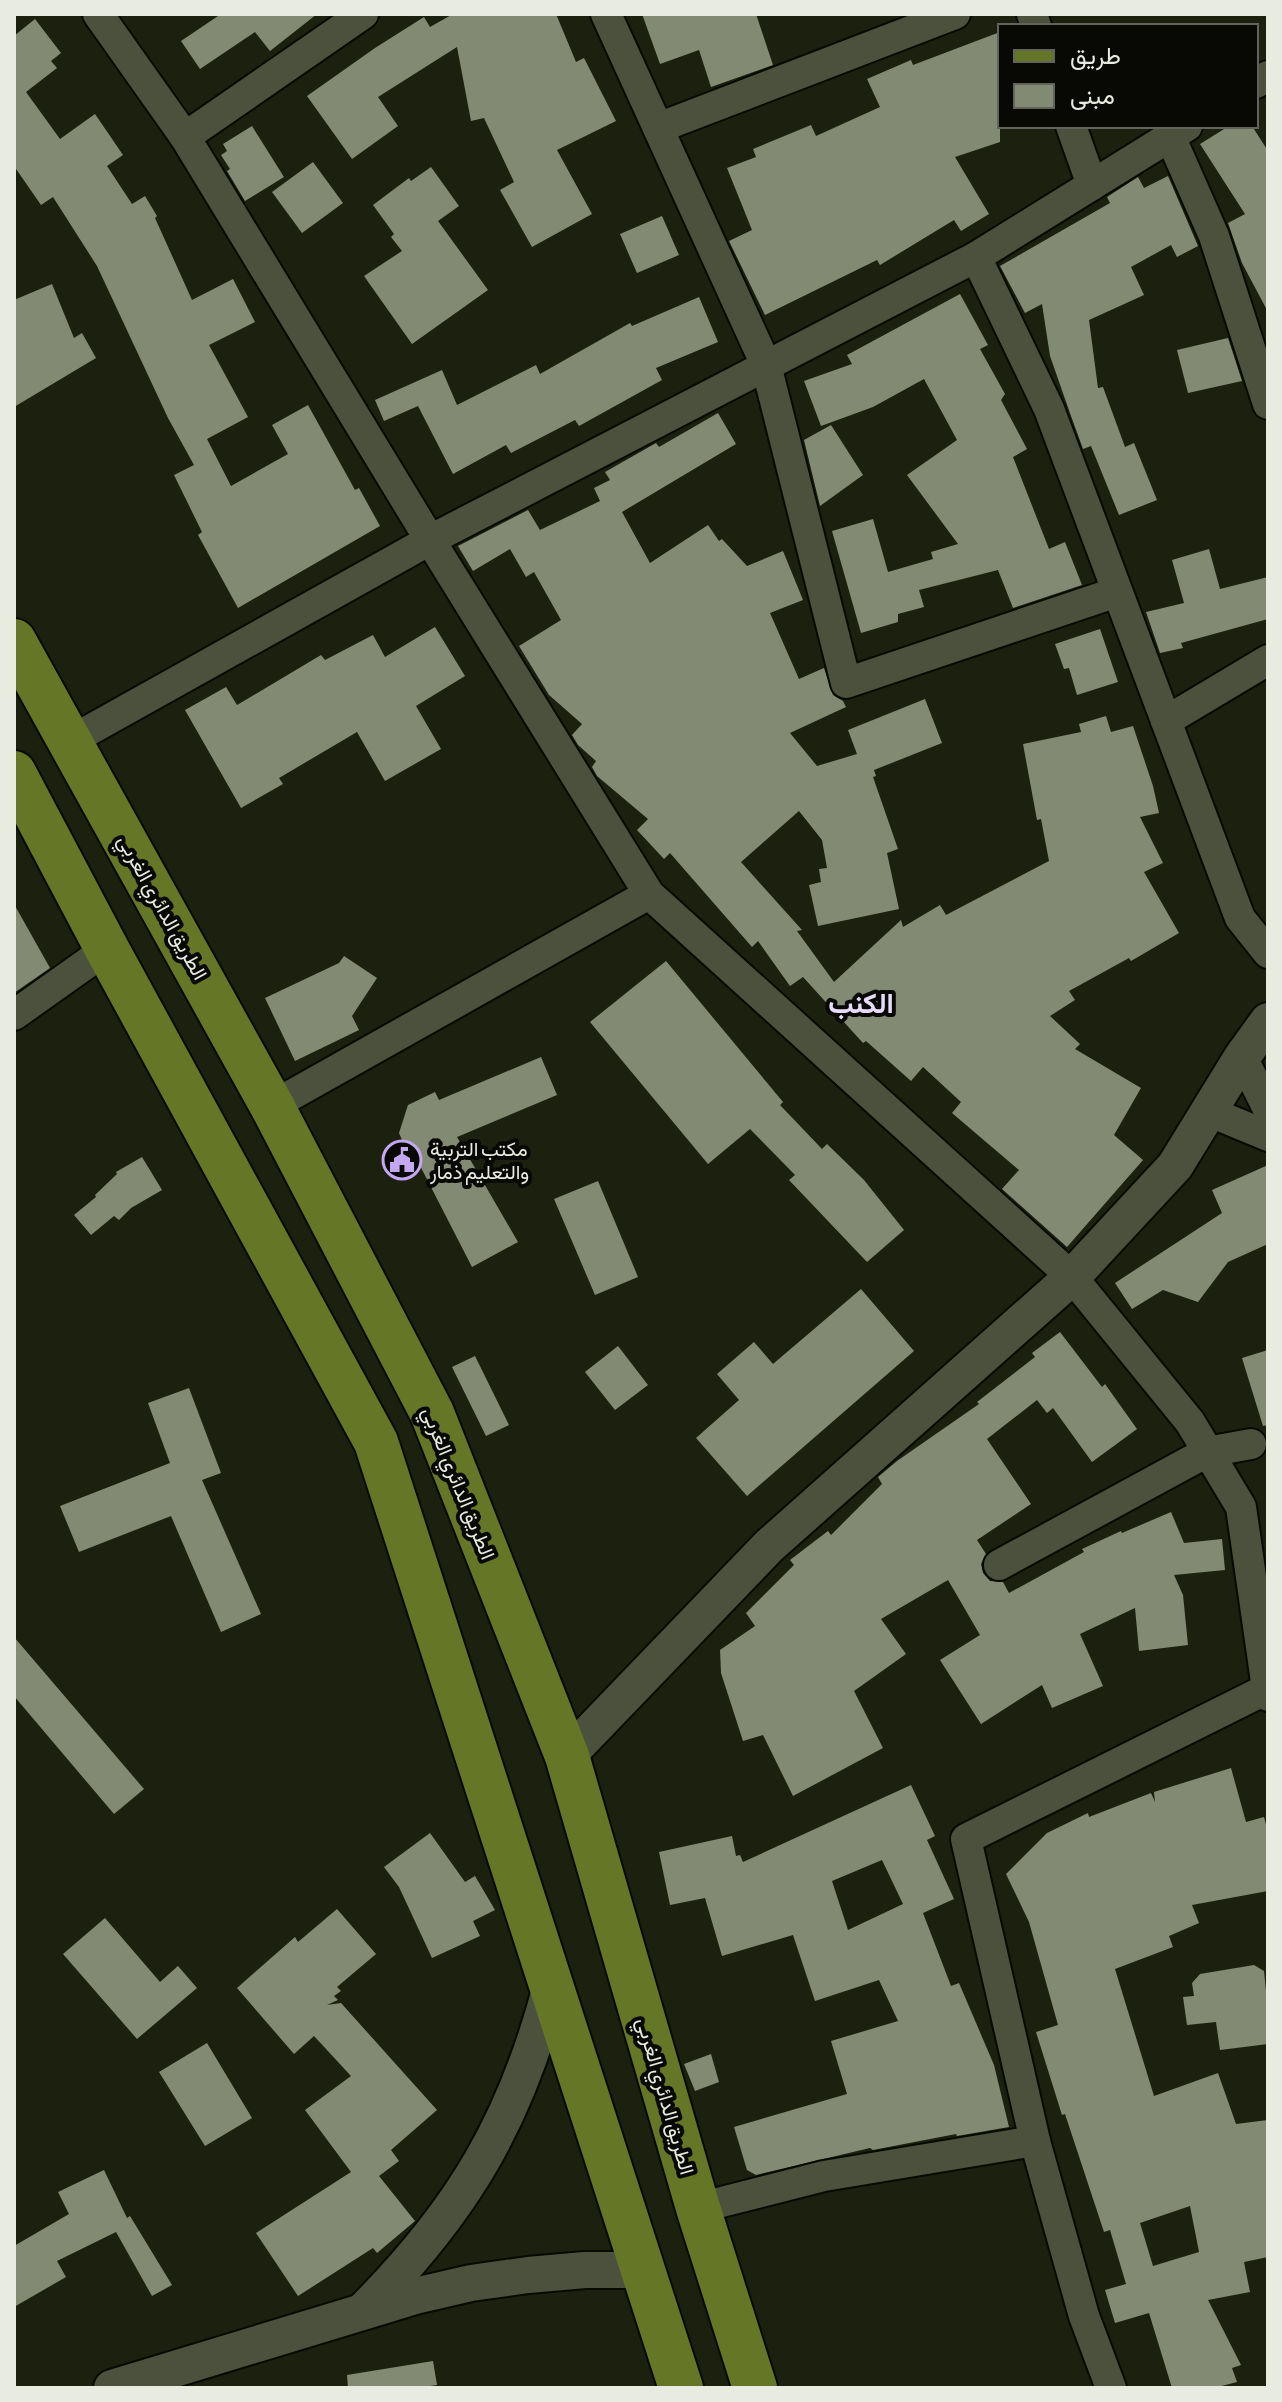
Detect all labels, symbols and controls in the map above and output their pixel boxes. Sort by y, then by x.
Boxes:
legend [998,24,1258,128]
text: طريق [1070,42,1121,71]
text: مبنى [1070,82,1115,110]
street label: الطريق الدائري الغربي [108,830,212,986]
district label: الكنب [828,987,894,1020]
place label: مكتب التربية والتعليم ذمار [429,1137,529,1185]
public building icon: مكتب التربية والتعليم ذمار [381,1139,423,1181]
street label: الطريق الدائري الغربي [412,1403,500,1565]
street label: الطريق الدائري الغربي [627,2015,699,2179]

